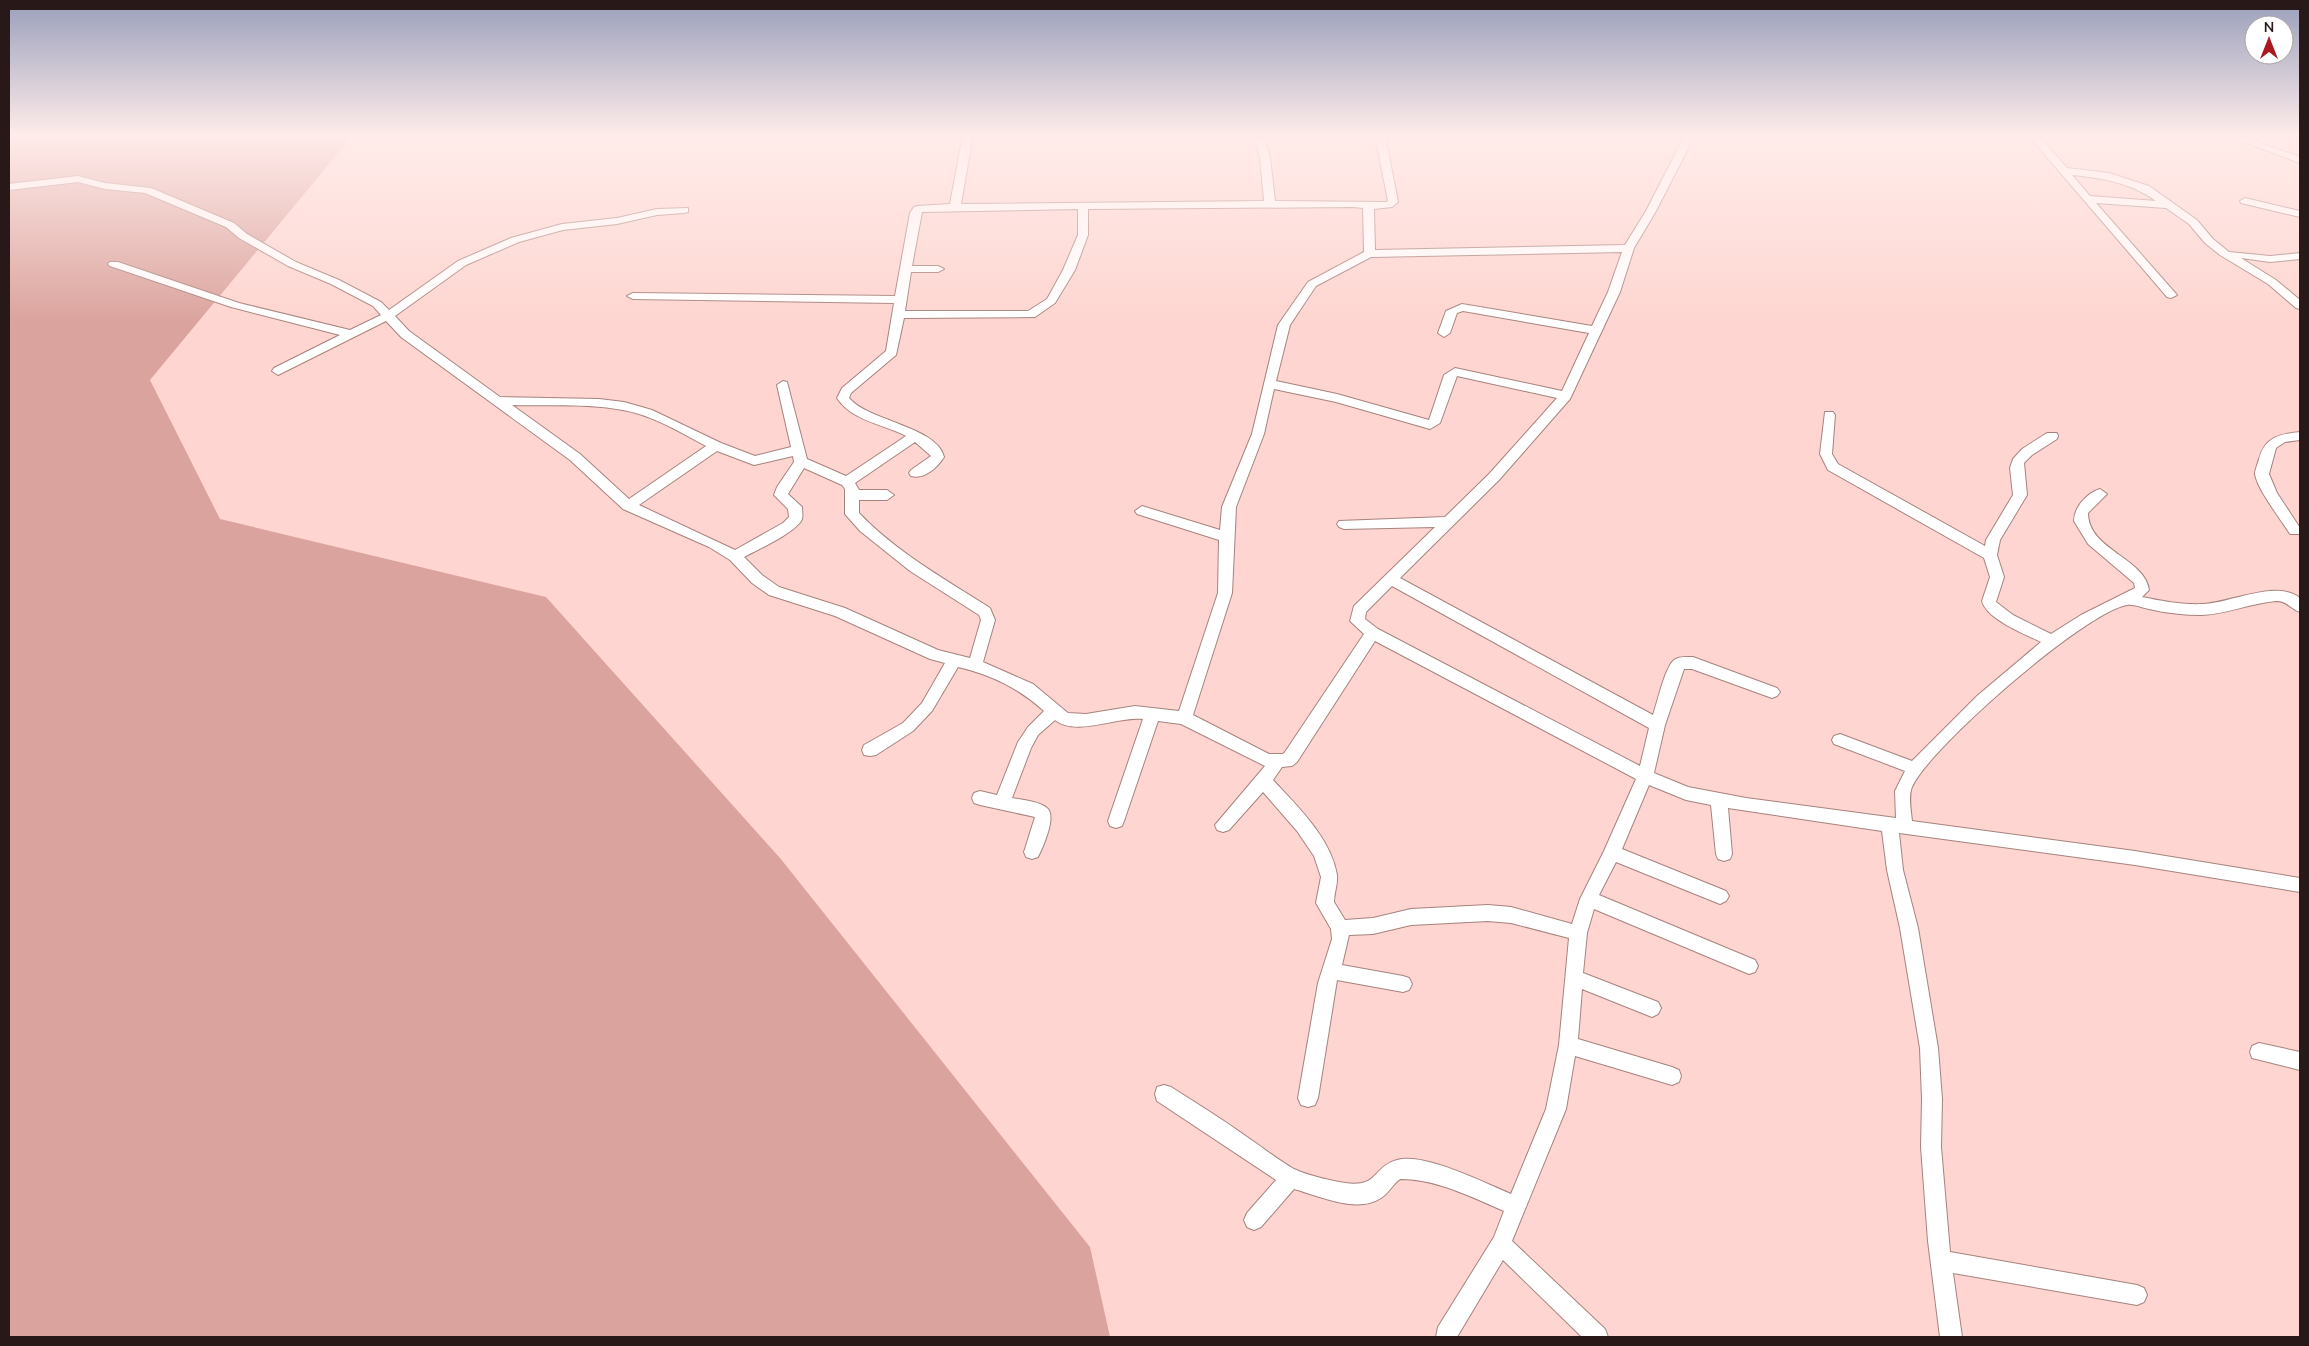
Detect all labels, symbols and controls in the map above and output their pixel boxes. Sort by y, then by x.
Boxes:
north arrow [2244,15,2294,65]
text: N [2264,18,2274,37]

